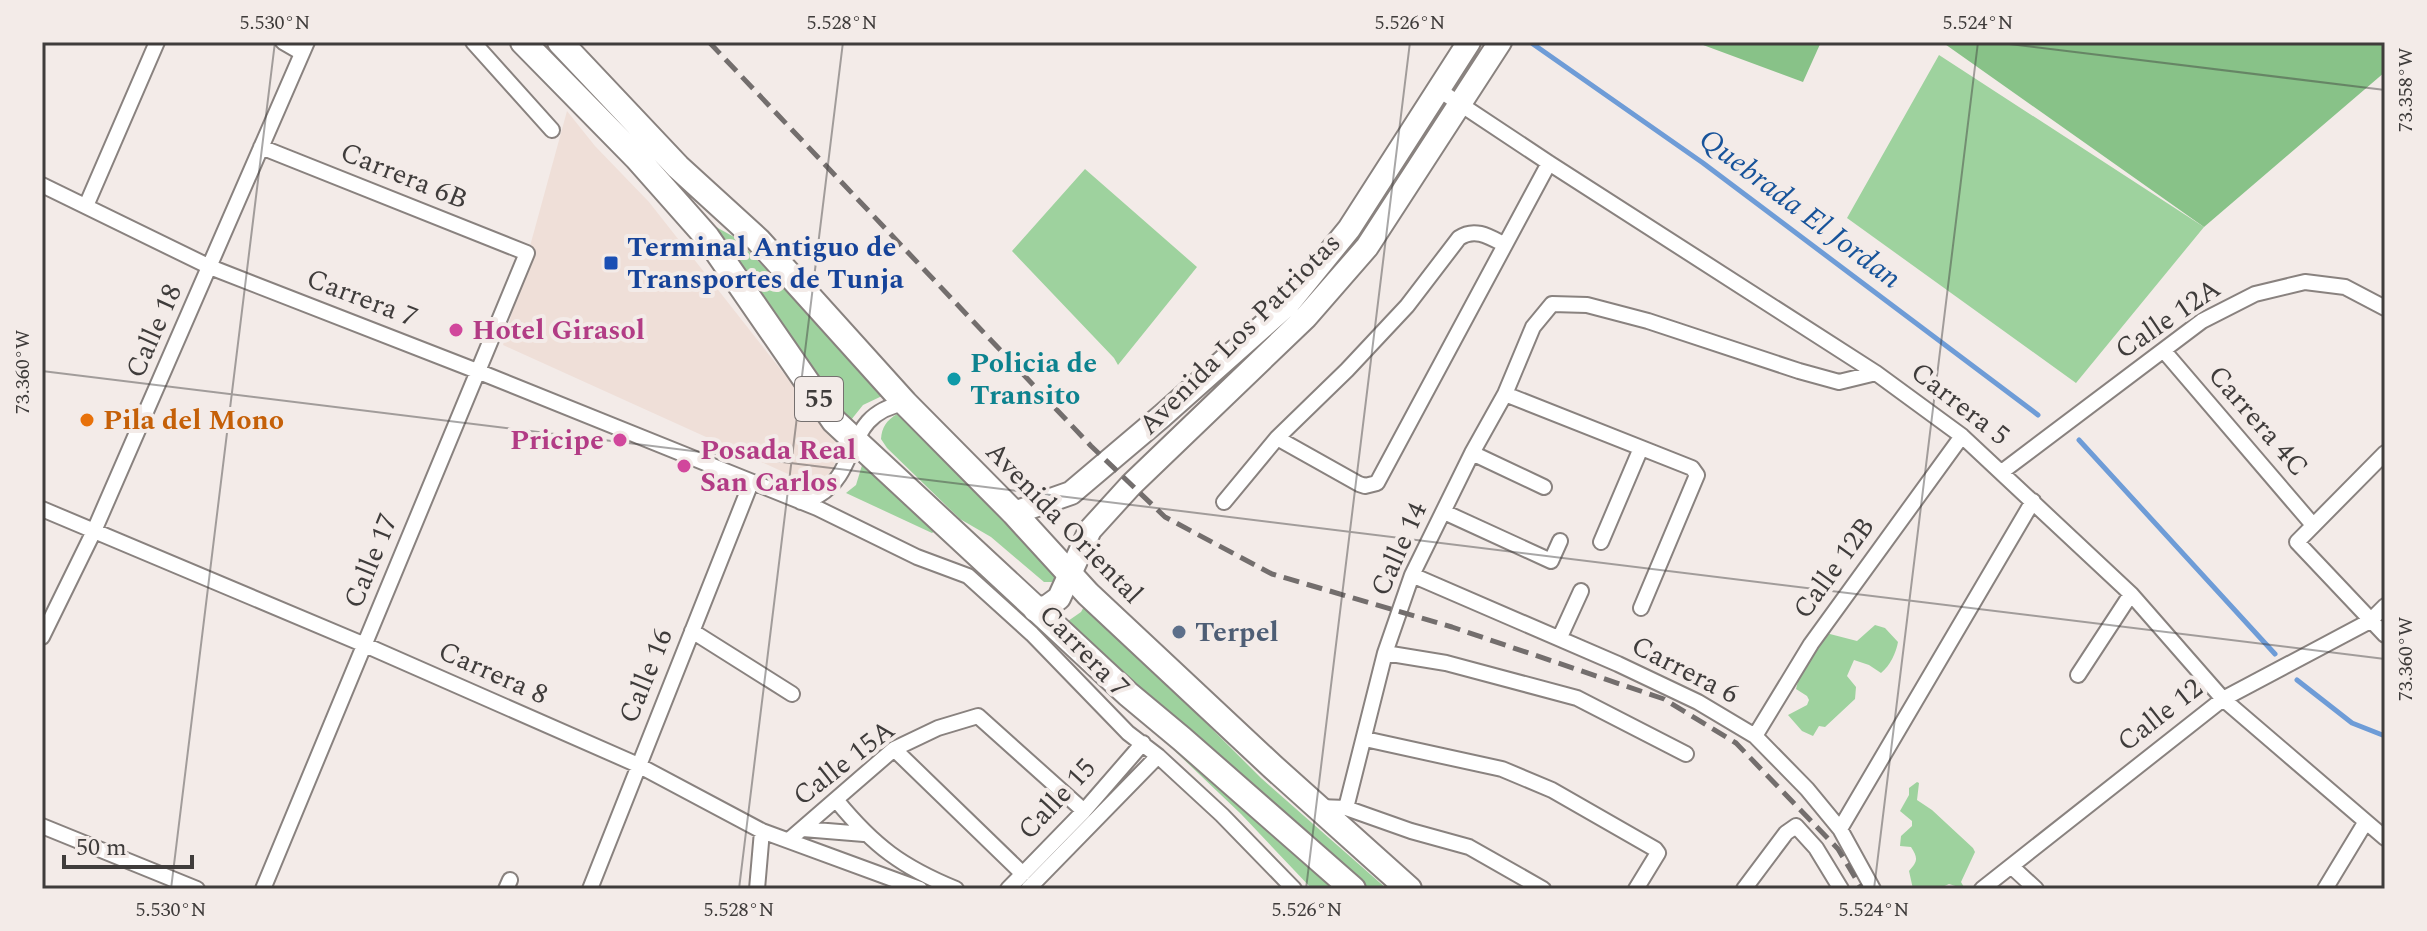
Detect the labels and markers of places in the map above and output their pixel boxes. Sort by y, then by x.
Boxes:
place label: Terminal Antiguo de Transportes de Tunja [627,226,905,301]
marker: Terminal Antiguo de Transportes de Tunja [602,254,620,272]
place label: Hotel Girasol [472,309,645,352]
marker: Hotel Girasol [447,321,465,339]
place label: Policia de Transito [970,342,1097,417]
marker: Policia de Transito [945,370,963,388]
place label: Pila del Mono [103,399,284,442]
marker: Pila del Mono [78,411,96,429]
place label: Pricipe [510,419,604,462]
place label: Posada Real San Carlos [700,429,856,504]
marker: Pricipe [611,431,629,449]
marker: Posada Real San Carlos [675,457,693,475]
place label: Terpel [1195,611,1279,654]
marker: Terpel [1170,623,1188,641]

